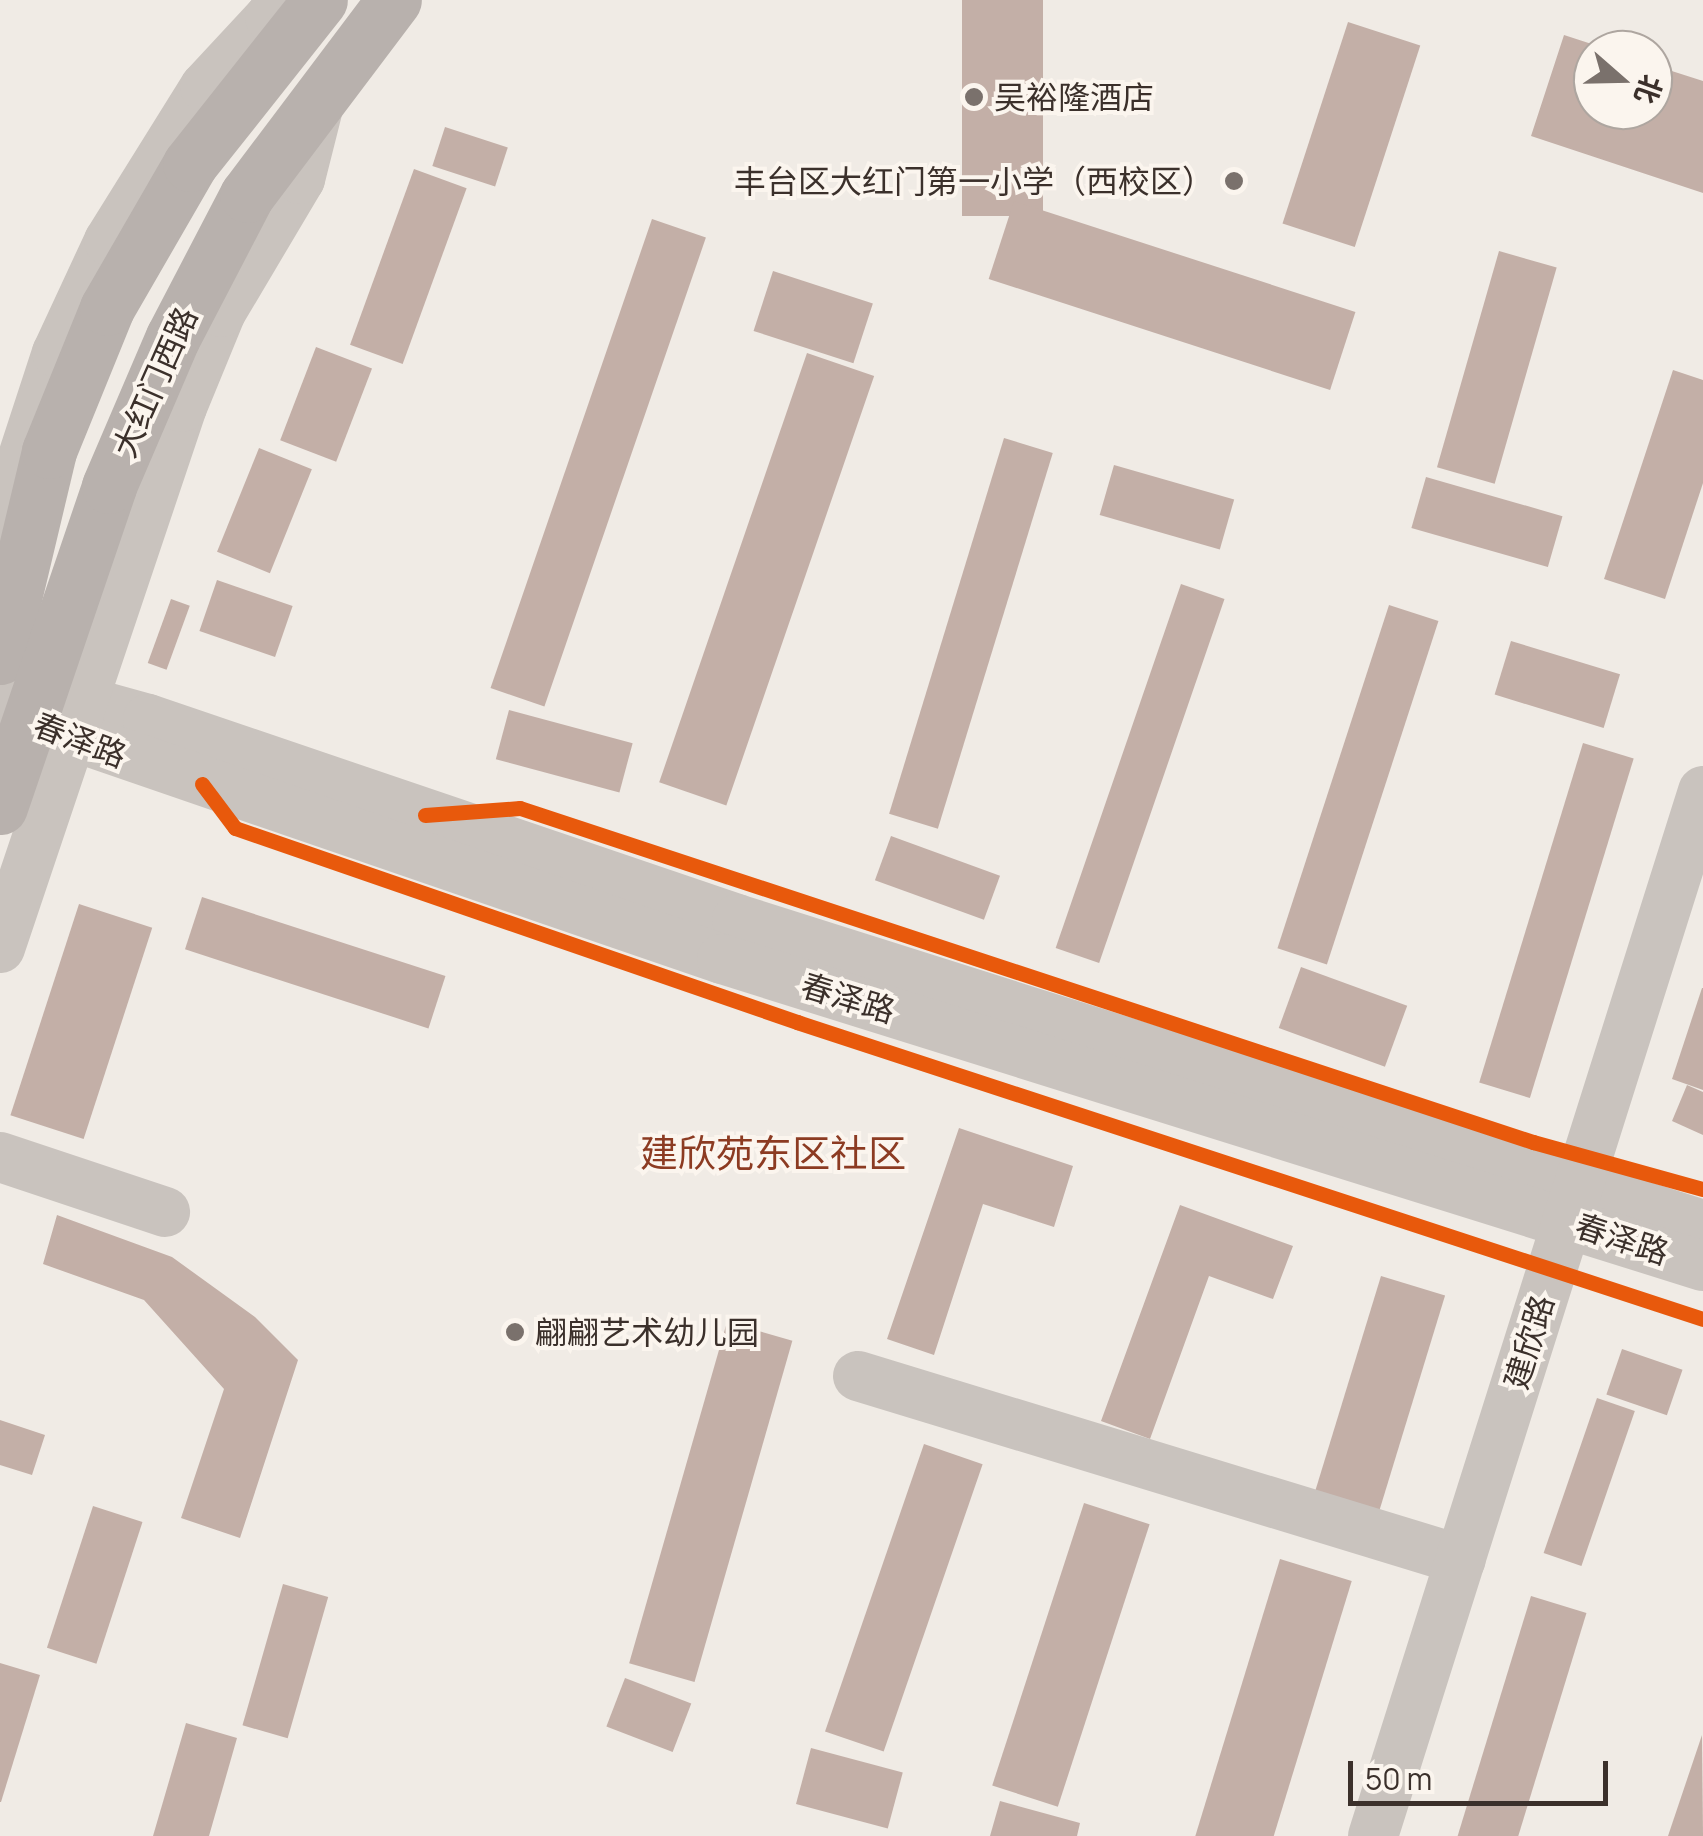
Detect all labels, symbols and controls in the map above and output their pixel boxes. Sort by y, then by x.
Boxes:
north arrow [1573,30,1673,130]
text: 北 [1627,70,1672,109]
place label: 吴裕隆酒店 [994,78,1154,116]
marker: 吴裕隆酒店 [963,86,985,108]
place label: 丰台区大红门第一小学（西校区） [734,162,1214,200]
marker: 丰台区大红门第一小学（西校区） [1223,170,1245,192]
street label: 大红门西路 [105,301,205,463]
street label: 春泽路 [28,705,132,775]
street label: 春泽路 [796,966,900,1030]
district label: 建欣苑东区社区 [640,1130,906,1176]
street label: 春泽路 [1570,1206,1674,1272]
street label: 建欣路 [1497,1290,1561,1394]
place label: 翩翩艺术幼儿园 [535,1313,759,1351]
marker: 翩翩艺术幼儿园 [504,1321,526,1343]
scale bar [1353,1741,1613,1803]
text: 50 m [1365,1758,1432,1799]

